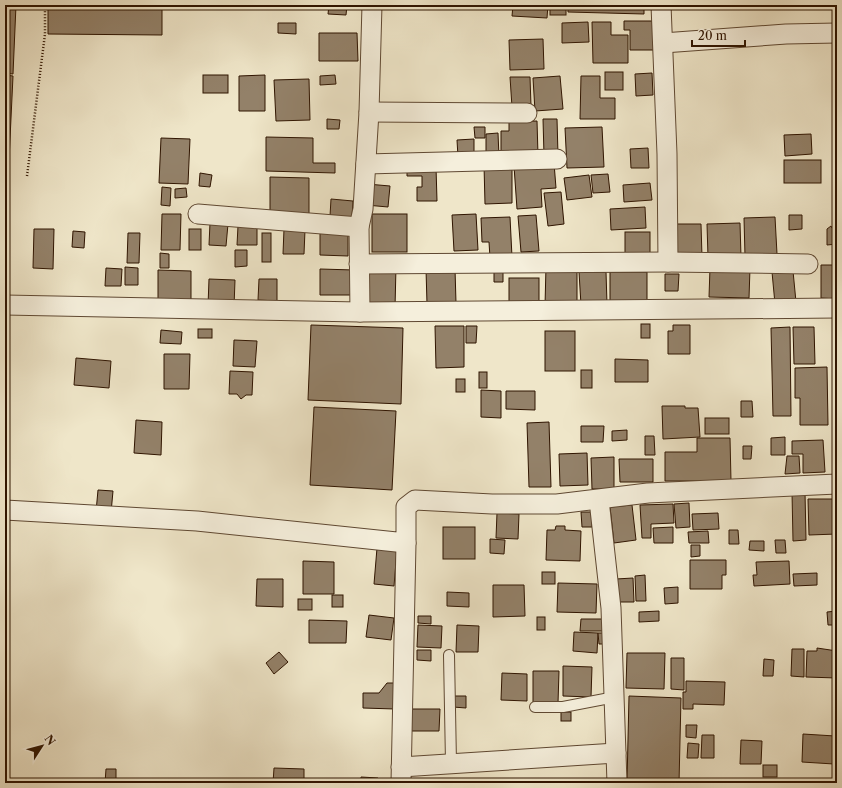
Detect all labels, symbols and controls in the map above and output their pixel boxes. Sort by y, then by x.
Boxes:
scale bar [692,22,745,48]
text: 20 m [698,28,727,43]
north arrow [22,726,62,766]
text: N [42,732,59,748]

